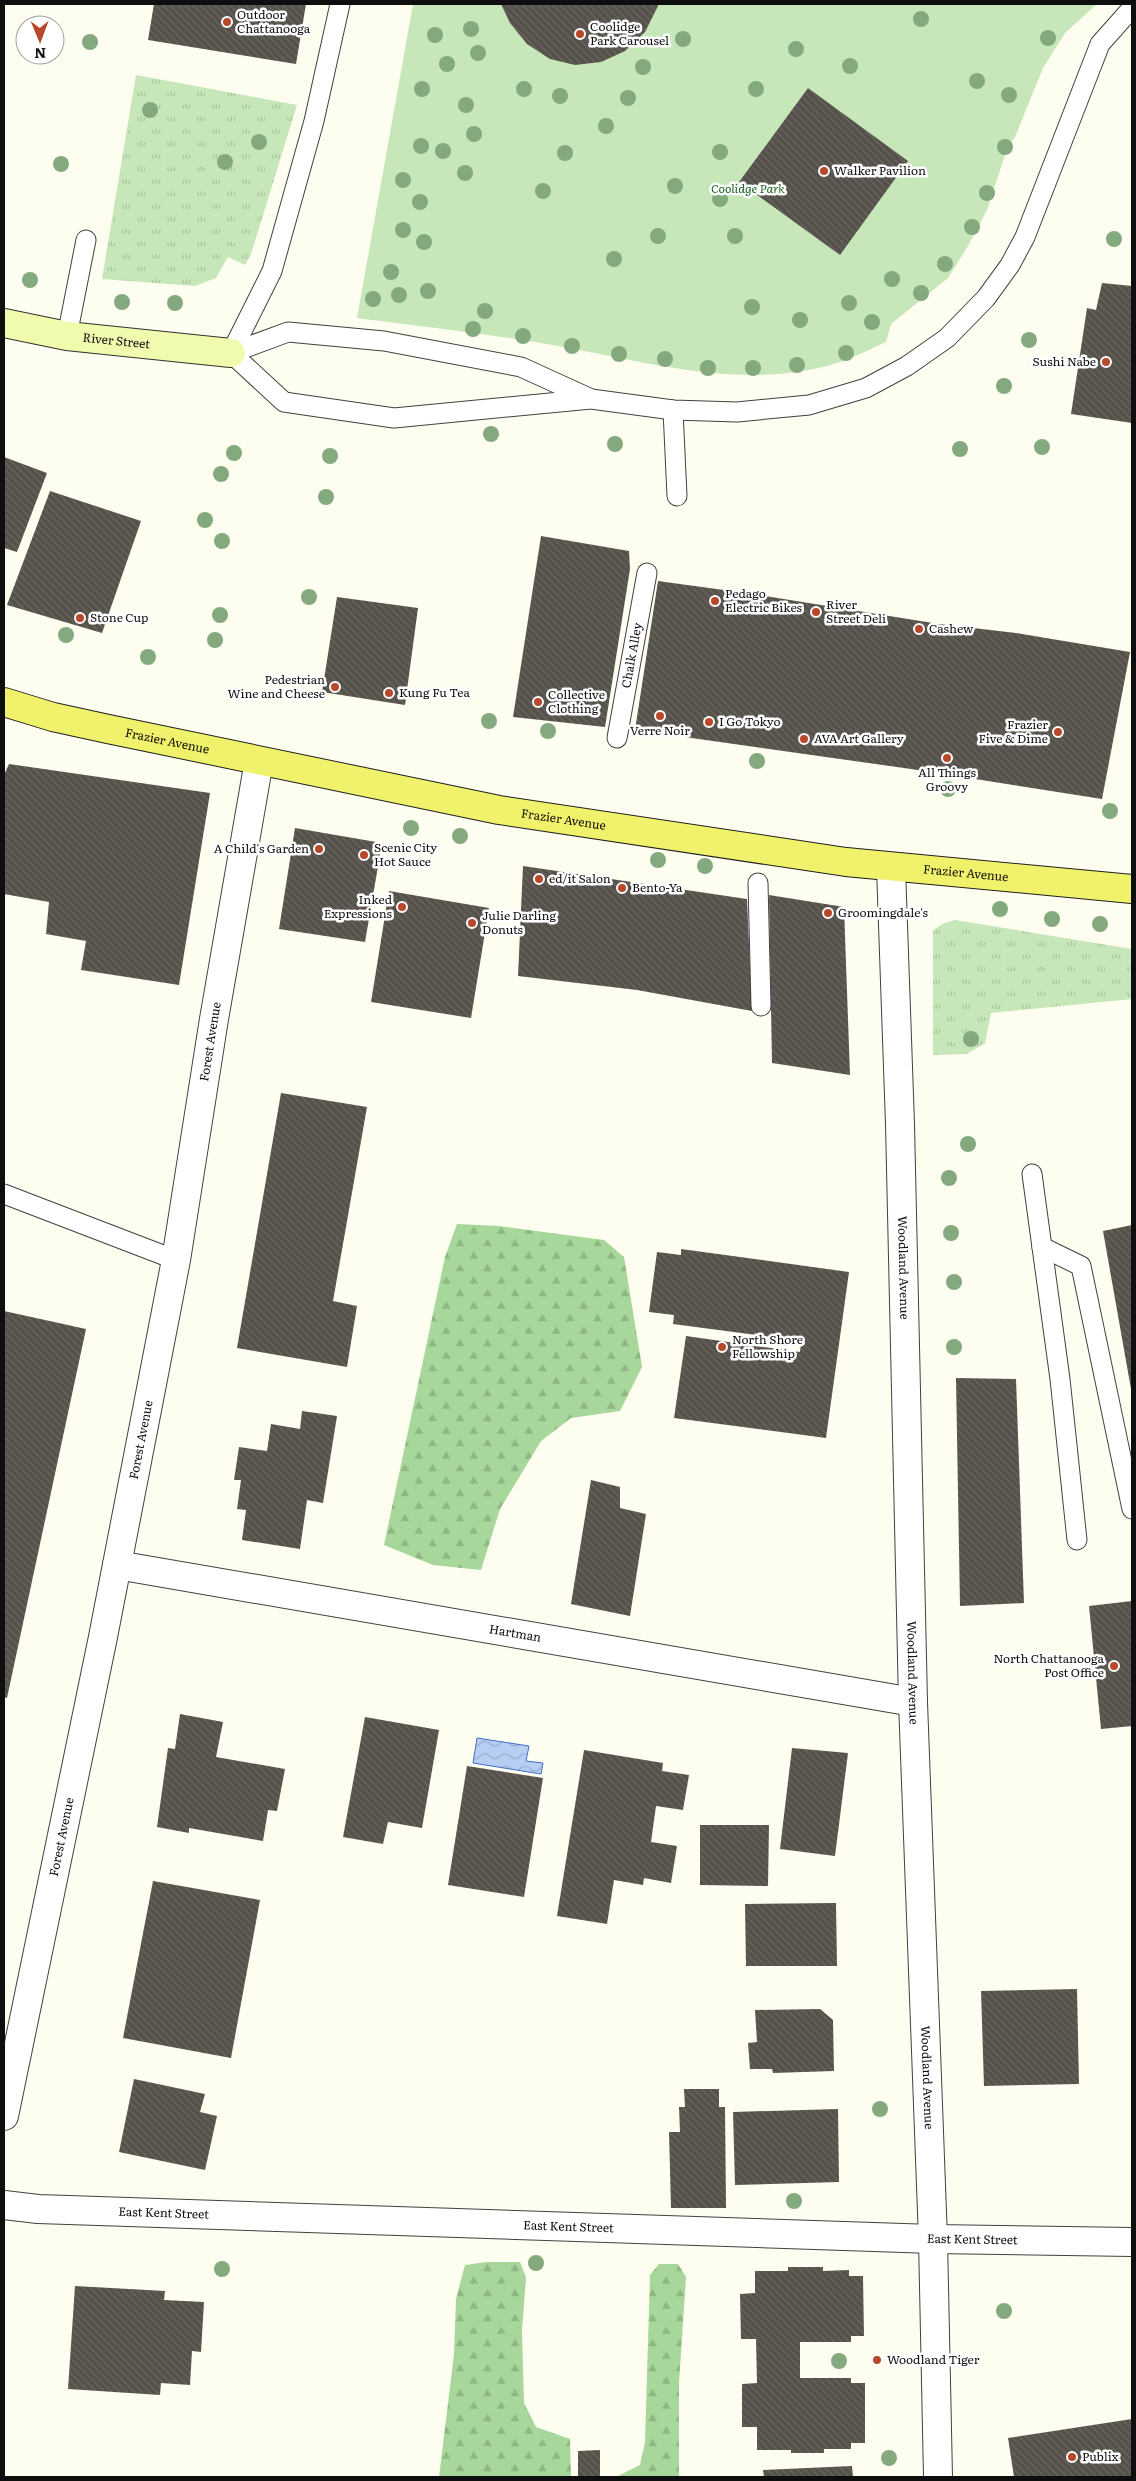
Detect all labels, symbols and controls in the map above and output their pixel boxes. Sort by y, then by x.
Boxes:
place label: Outdoor Chattanooga [237,5,311,37]
north arrow [15,15,65,65]
marker: Outdoor Chattanooga [221,16,233,28]
place label: Coolidge Park Carousel [590,17,669,49]
marker: Coolidge Park Carousel [574,28,586,40]
text: N [34,44,46,64]
place label: Walker Pavilion [834,161,926,179]
marker: Walker Pavilion [818,165,830,177]
park label: Coolidge Park [711,179,785,197]
street label: River Street [82,328,151,353]
place label: Sushi Nabe [1033,352,1096,370]
marker: Sushi Nabe [1100,356,1112,368]
place label: Pedago Electric Bikes [725,584,803,616]
marker: Pedago Electric Bikes [709,595,721,607]
place label: River Street Deli [826,595,886,627]
marker: River Street Deli [810,606,822,618]
place label: Stone Cup [90,608,148,626]
marker: Stone Cup [74,612,86,624]
place label: Cashew [929,619,974,637]
street label: Chalk Alley [616,621,646,689]
marker: Cashew [913,623,925,635]
place label: Pedestrian Wine and Cheese [228,670,325,702]
marker: Pedestrian Wine and Cheese [329,681,341,693]
place label: Kung Fu Tea [399,683,471,701]
place label: Collective Clothing [548,685,605,717]
marker: Kung Fu Tea [383,687,395,699]
marker: Collective Clothing [532,696,544,708]
marker: Verre Noir [654,710,666,722]
place label: I Go Tokyo [719,712,781,730]
place label: Frazier Five & Dime [979,715,1048,747]
marker: I Go Tokyo [703,716,715,728]
place label: Verre Noir [630,721,690,739]
street label: Frazier Avenue [124,723,211,758]
marker: Frazier Five & Dime [1052,726,1064,738]
place label: AVA Art Gallery [814,729,904,747]
marker: AVA Art Gallery [798,733,810,745]
marker: All Things Groovy [941,752,953,764]
place label: All Things Groovy [918,763,977,795]
street label: Frazier Avenue [520,803,607,834]
place label: Scenic City Hot Sauce [374,838,437,870]
place label: A Child's Garden [214,839,309,857]
marker: A Child's Garden [313,843,325,855]
marker: Scenic City Hot Sauce [358,849,370,861]
street label: Frazier Avenue [922,859,1009,885]
place label: ed/it Salon [549,869,611,887]
marker: ed/it Salon [533,873,545,885]
place label: Bento-Ya [632,878,683,896]
marker: Bento-Ya [616,882,628,894]
place label: Inked Expressions [324,890,393,922]
marker: Inked Expressions [396,901,408,913]
place label: Groomingdale's [838,903,929,921]
place label: Julie Darling Donuts [482,906,557,938]
marker: Groomingdale's [822,907,834,919]
marker: Julie Darling Donuts [466,917,478,929]
street label: Forest Avenue [194,1001,225,1083]
street label: Woodland Avenue [894,1216,914,1320]
place label: North Shore Fellowship [732,1330,803,1362]
marker: North Shore Fellowship [716,1341,728,1353]
street label: Forest Avenue [124,1399,157,1481]
street label: Hartman [488,1619,543,1646]
street label: Woodland Avenue [903,1621,924,1725]
place label: North Chattanooga Post Office [994,1649,1105,1681]
marker: North Chattanooga Post Office [1108,1660,1120,1672]
street label: Forest Avenue [44,1796,78,1878]
street label: Woodland Avenue [917,2025,939,2130]
street label: East Kent Street [118,2202,210,2223]
street label: East Kent Street [523,2215,614,2236]
street label: East Kent Street [927,2229,1018,2248]
place label: Woodland Tiger [887,2350,980,2368]
marker: Woodland Tiger [871,2354,883,2366]
place label: Publix [1082,2447,1119,2465]
marker: Publix [1066,2451,1078,2463]

